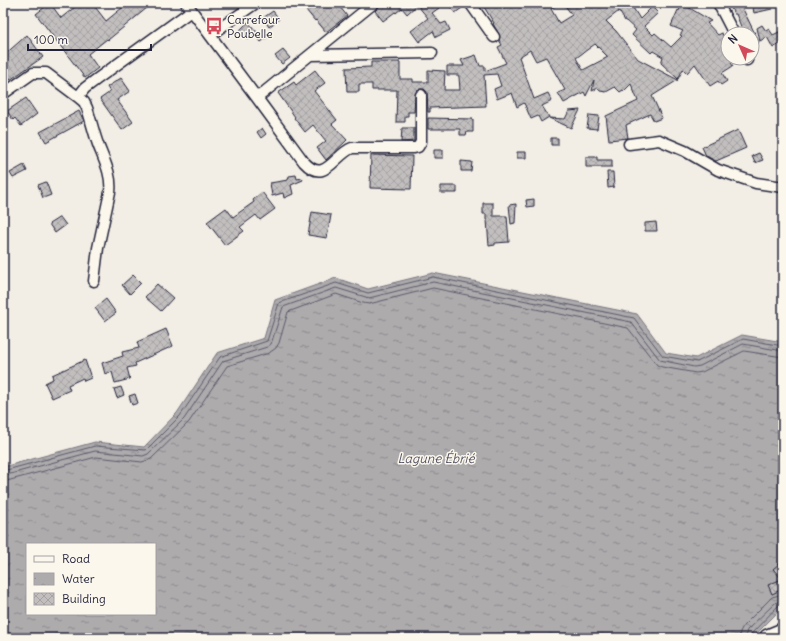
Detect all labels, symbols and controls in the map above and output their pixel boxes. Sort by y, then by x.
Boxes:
place label: Carrefour Poubelle [227,12,280,41]
bus stop icon: Carrefour Poubelle [204,16,224,36]
scale bar [28,26,151,52]
north arrow [720,26,760,66]
text: N [725,31,741,47]
text: 100 m [34,32,68,47]
water label: Lagune Ébrié [398,450,475,467]
legend [26,543,156,615]
text: Road [62,551,90,566]
text: Water [62,571,95,586]
text: Building [62,591,106,606]

